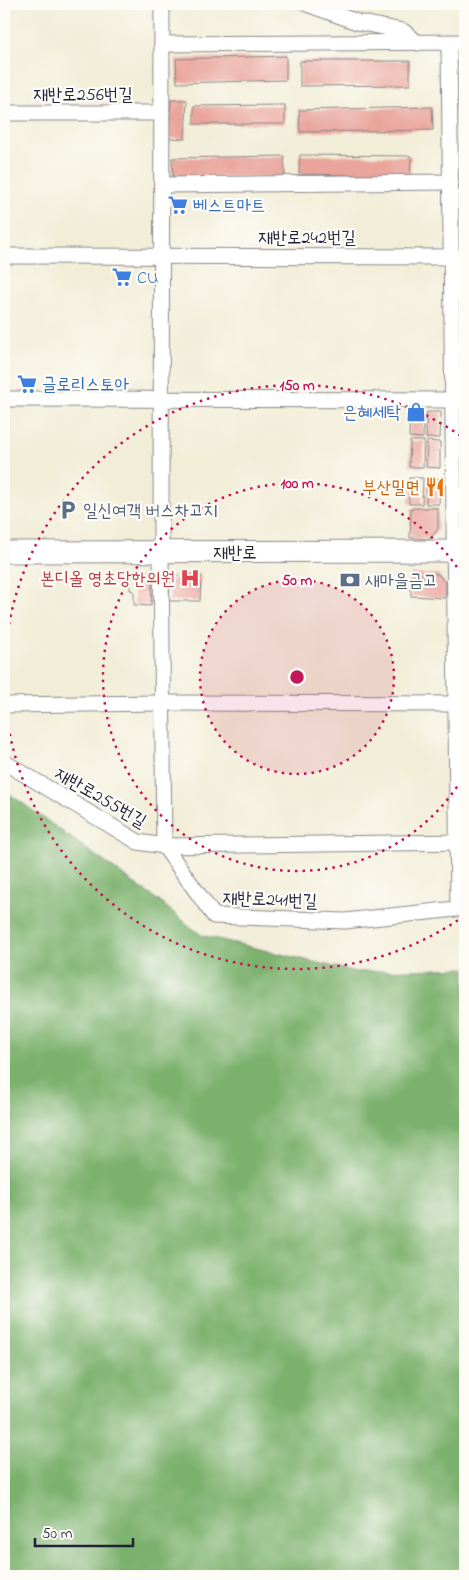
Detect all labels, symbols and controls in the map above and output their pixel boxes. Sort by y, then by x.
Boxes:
street label: 재반로256번길 [33,83,133,109]
supermarket icon: 베스트마트 [167,194,189,216]
place label: 베스트마트 [193,194,265,220]
street label: 재반로242번길 [258,226,356,252]
supermarket icon: CU [111,266,133,288]
place label: CU [137,266,158,292]
supermarket icon: 글로리스토아 [16,373,38,395]
place label: 글로리스토아 [42,373,129,399]
text: 150 m [279,375,315,397]
place label: 은혜세탁 [343,401,402,427]
shop icon: 은혜세탁 [405,401,427,423]
text: 100 m [280,473,314,495]
place label: 부산밀면 [362,476,420,502]
restaurant icon: 부산밀면 [424,476,446,498]
parking icon: 일신여객 버스차고지 [57,499,79,521]
place label: 일신여객 버스차고지 [83,499,218,525]
street label: 재반로 [213,541,257,567]
place label: 본디올 영초당한의원 [40,567,175,593]
hospital icon: 본디올 영초당한의원 [179,567,201,589]
bank icon: 새마을금고 [339,569,361,591]
place label: 새마을금고 [365,569,437,595]
text: 50 m [282,570,313,592]
centre of rings [288,668,306,686]
street label: 재반로255번길 [49,762,151,836]
street label: 재반로241번길 [222,886,318,916]
scale bar [35,1515,132,1547]
text: 50 m [42,1523,73,1545]

